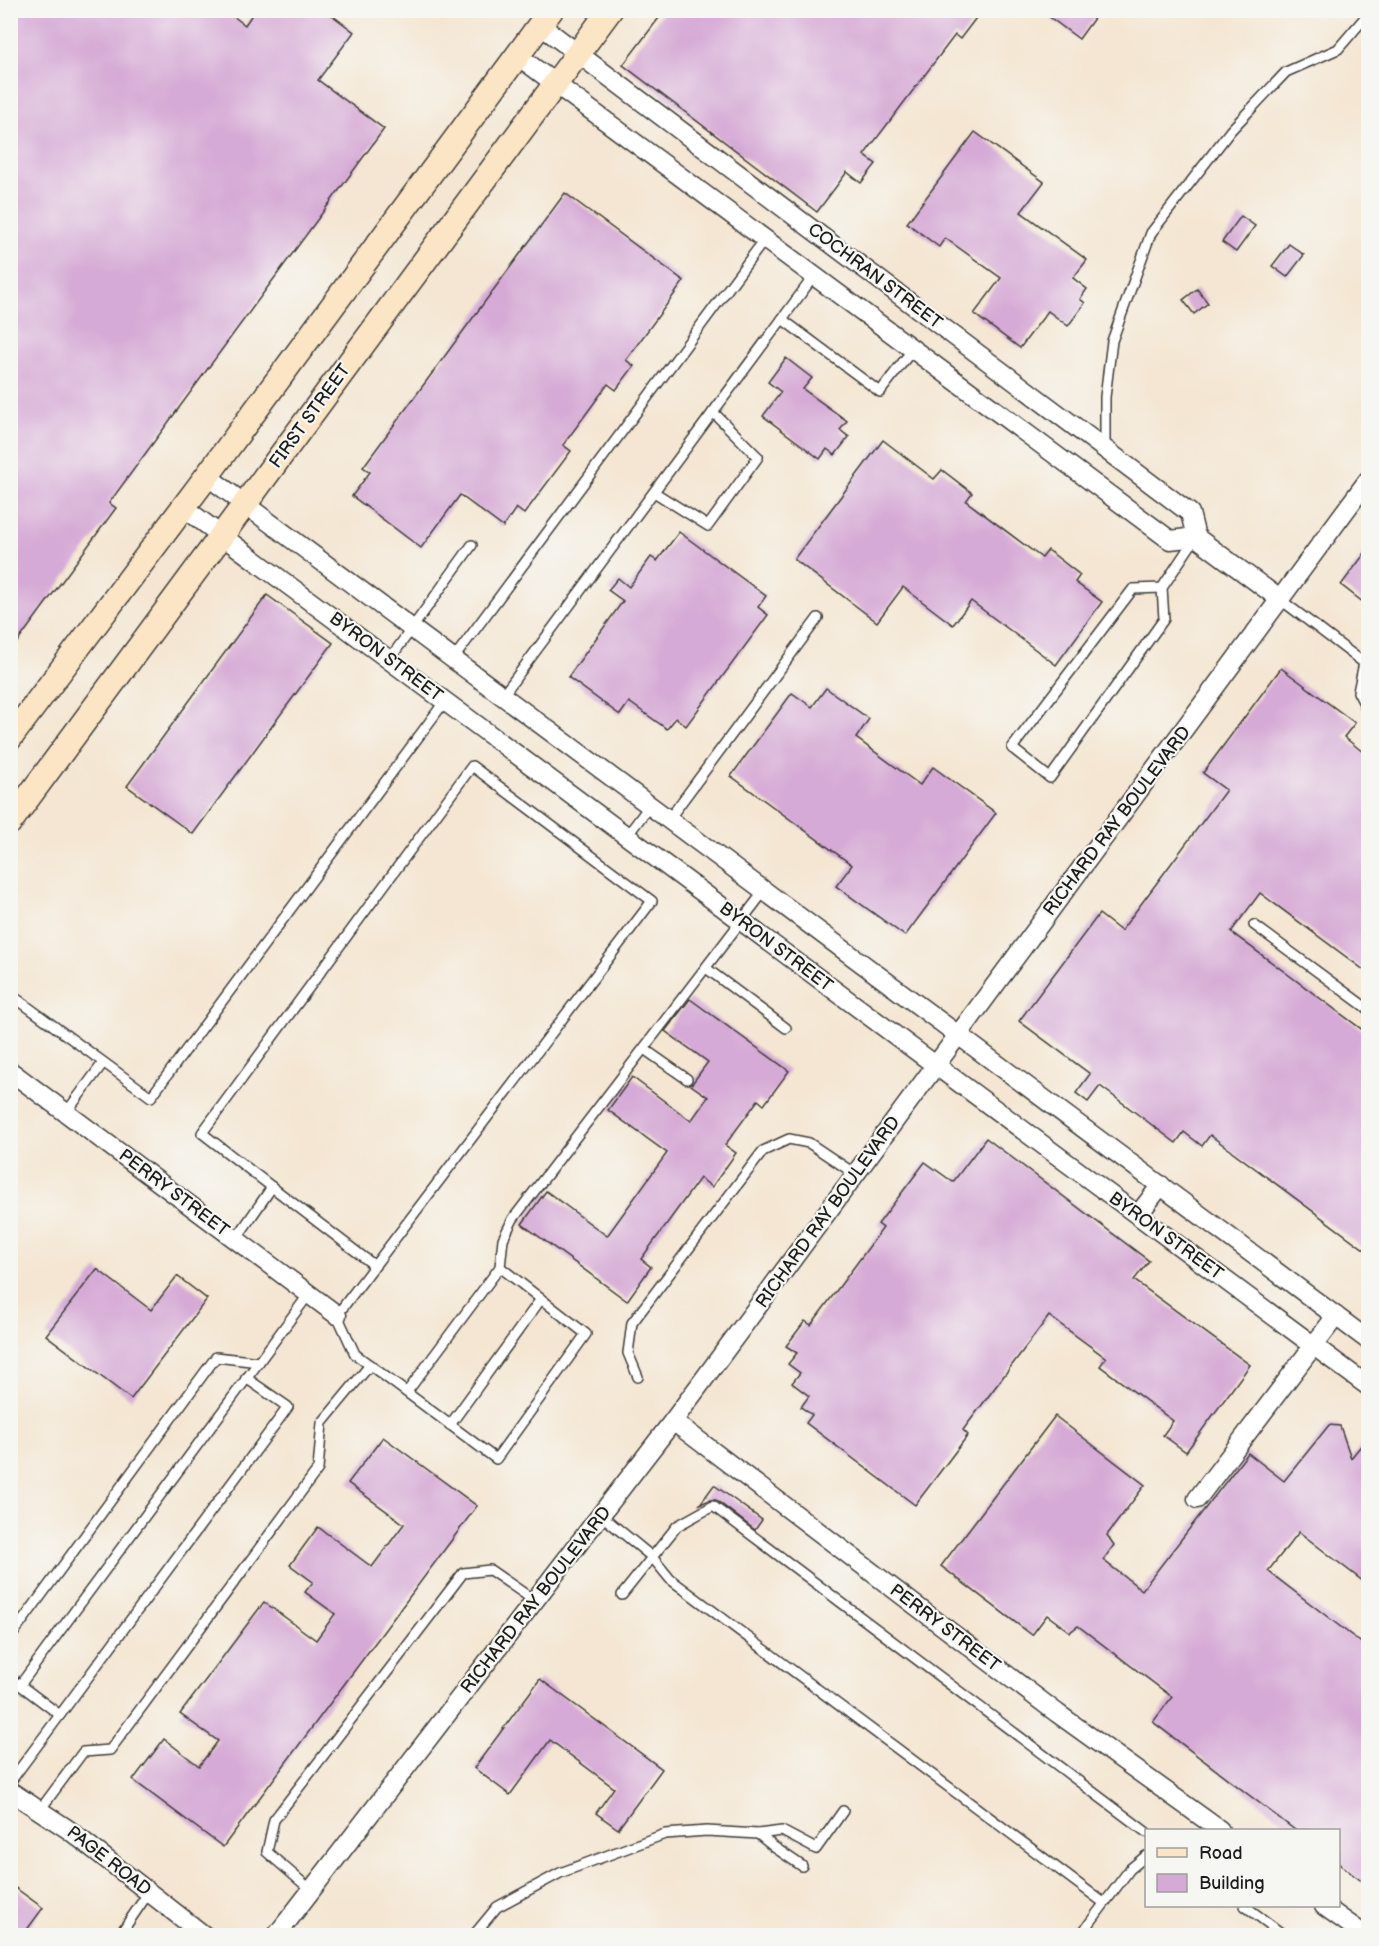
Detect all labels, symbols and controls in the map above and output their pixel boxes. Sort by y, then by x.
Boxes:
street label: COCHRAN STREET [804,219,946,333]
street label: FIRST STREET [265,360,355,472]
street label: BYRON STREET [325,608,447,706]
street label: RICHARD RAY BOULEVARD [1039,722,1195,920]
street label: BYRON STREET [715,898,837,996]
street label: RICHARD RAY BOULEVARD [751,1112,905,1312]
street label: PERRY STREET [115,1145,233,1241]
street label: BYRON STREET [1105,1187,1227,1285]
street label: RICHARD RAY BOULEVARD [456,1502,616,1698]
street label: PERRY STREET [886,1580,1004,1676]
street label: PAGE ROAD [63,1822,155,1900]
legend [1145,1829,1340,1907]
text: Road [1199,1843,1243,1864]
text: Building [1199,1873,1265,1894]

